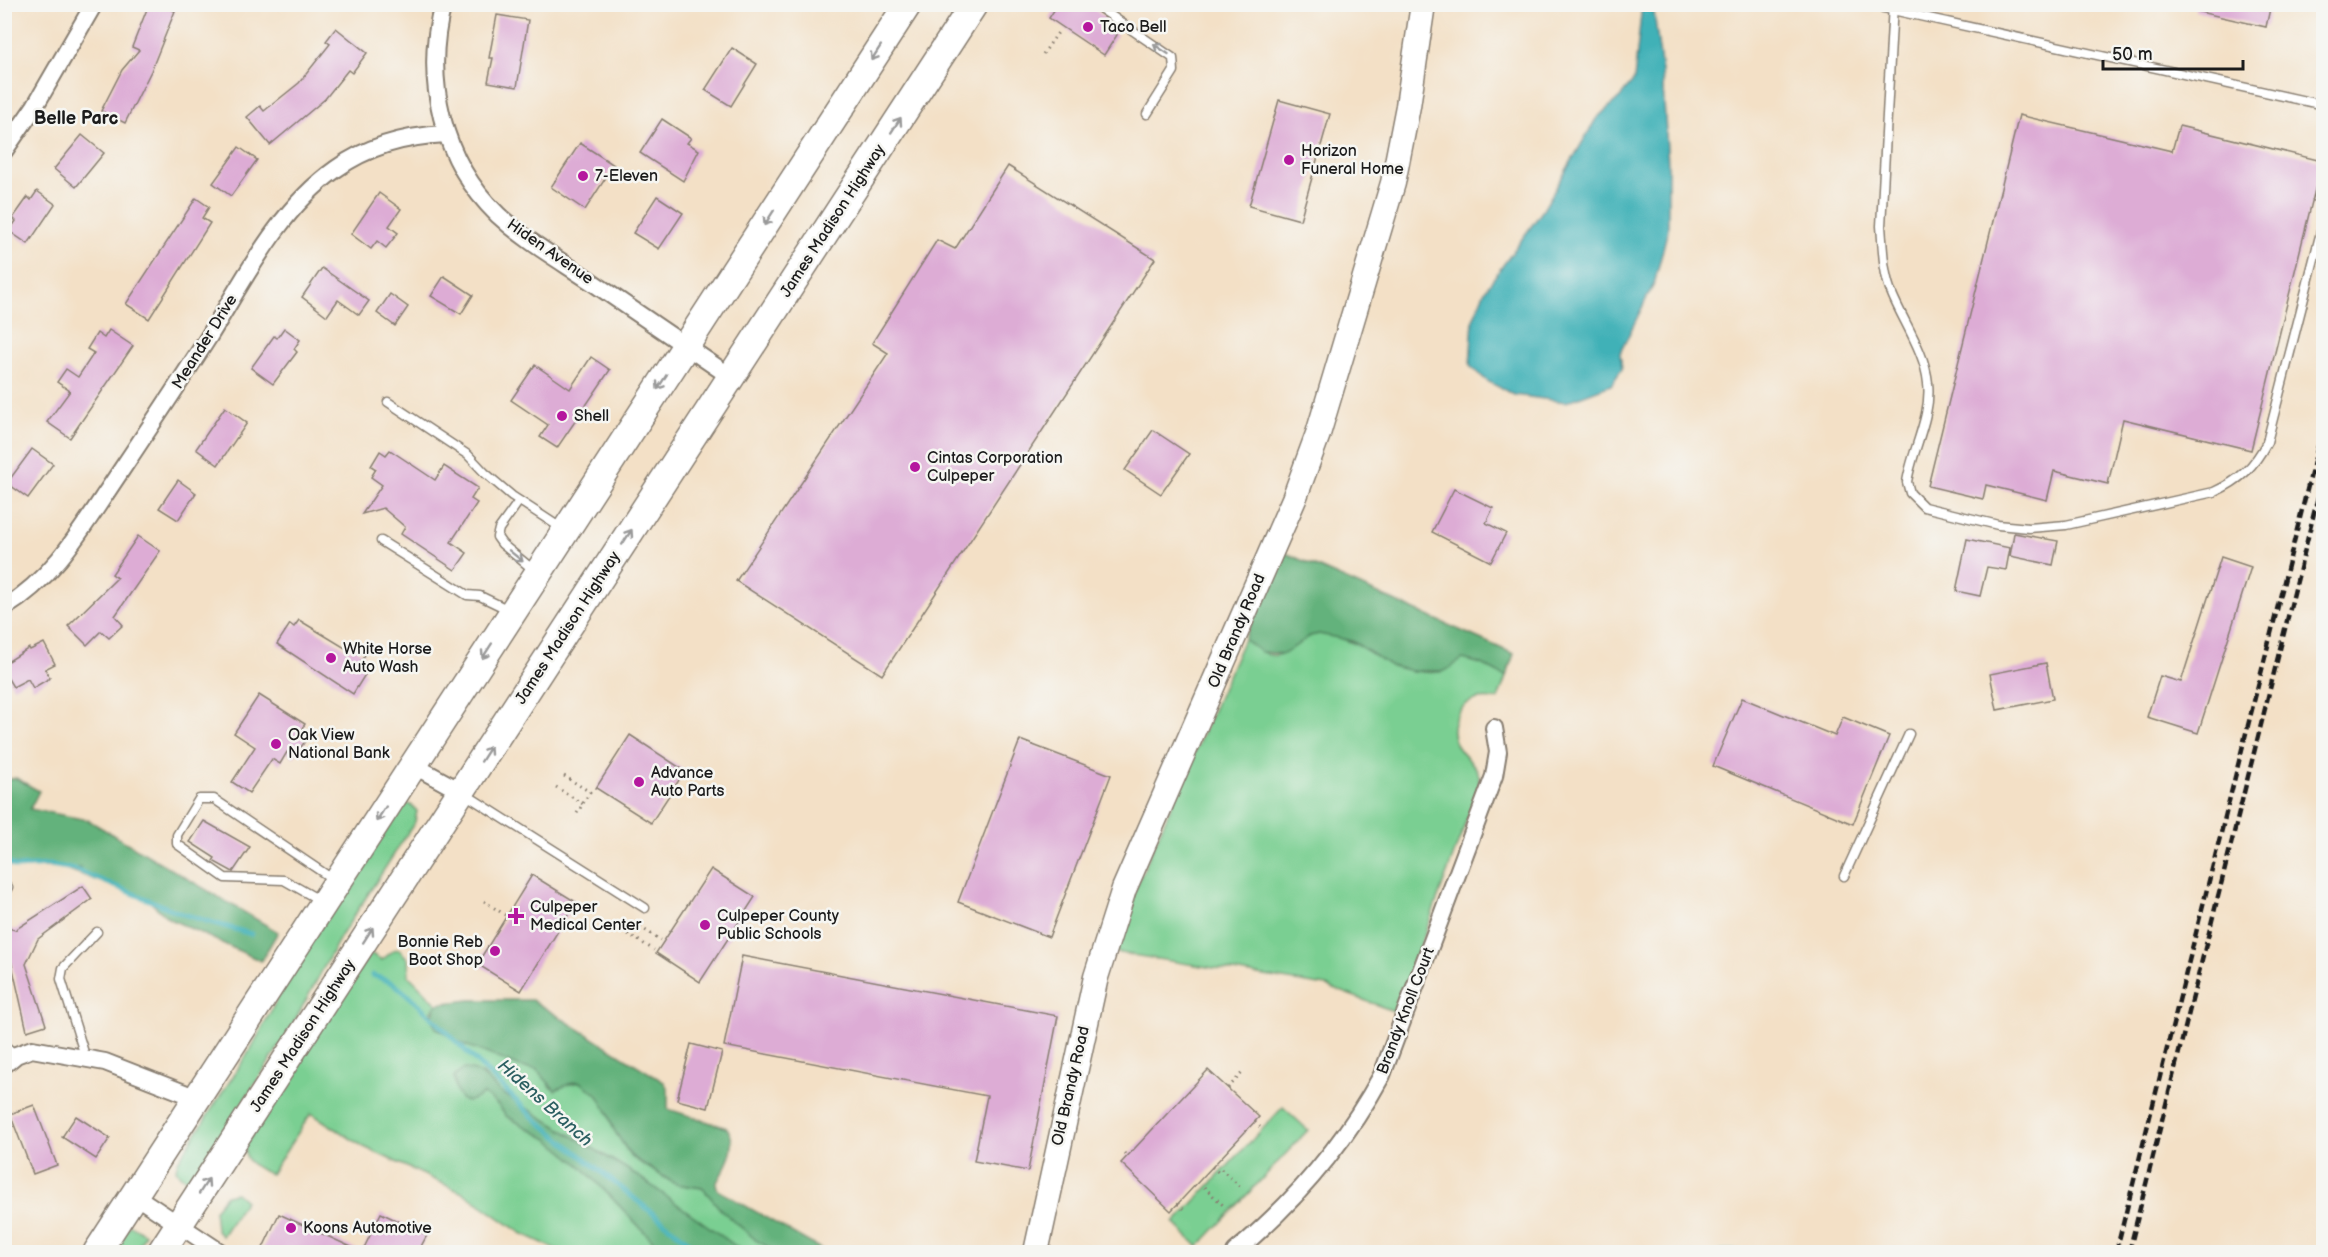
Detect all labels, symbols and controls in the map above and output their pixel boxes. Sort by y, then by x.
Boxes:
place label: Taco Bell [1100,18,1167,37]
marker: Taco Bell [1081,20,1095,34]
scale bar [2103,33,2242,71]
one-way arrow [1153,42,1170,55]
text: 50 m [2112,44,2153,65]
one-way arrow [870,45,883,62]
district label: Belle Parc [34,108,118,129]
one-way arrow [890,117,902,134]
street label: James Madison Highway [776,140,890,301]
place label: Horizon Funeral Home [1301,142,1404,179]
marker: Horizon Funeral Home [1282,153,1296,167]
place label: 7-Eleven [595,167,658,186]
marker: 7-Eleven [576,169,590,183]
one-way arrow [763,209,775,226]
street label: Hiden Avenue [503,215,597,289]
street label: Meander Drive [168,291,242,393]
one-way arrow [656,373,669,390]
place label: Shell [574,407,609,426]
marker: Shell [555,409,569,423]
place label: Cintas Corporation Culpeper [927,449,1063,486]
marker: Cintas Corporation Culpeper [908,460,922,474]
one-way arrow [621,529,633,546]
street label: James Madison Highway [511,547,625,708]
one-way arrow [508,549,524,562]
street label: Old Brandy Road [1204,571,1270,691]
place label: White Horse Auto Wash [343,640,432,677]
one-way arrow [481,642,494,659]
marker: White Horse Auto Wash [324,651,338,665]
place label: Oak View National Bank [288,726,390,763]
marker: Oak View National Bank [269,737,283,751]
one-way arrow [481,746,493,763]
place label: Advance Auto Parts [651,764,725,801]
marker: Advance Auto Parts [632,775,646,789]
one-way arrow [375,805,387,822]
place label: Culpeper Medical Center [530,898,641,935]
marker: Culpeper Medical Center [507,907,525,925]
place label: Culpeper County Public Schools [717,907,840,944]
marker: Culpeper County Public Schools [698,918,712,932]
one-way arrow [363,927,375,944]
place label: Bonnie Reb Boot Shop [397,933,483,970]
marker: Bonnie Reb Boot Shop [488,944,502,958]
street label: Brandy Knoll Court [1373,945,1439,1077]
street label: James Madison Highway [246,955,360,1116]
street label: Old Brandy Road [1048,1024,1094,1148]
water label: Hidens Branch [493,1055,597,1151]
one-way arrow [199,1178,211,1195]
place label: Koons Automotive [303,1219,432,1238]
marker: Koons Automotive [284,1221,298,1235]

